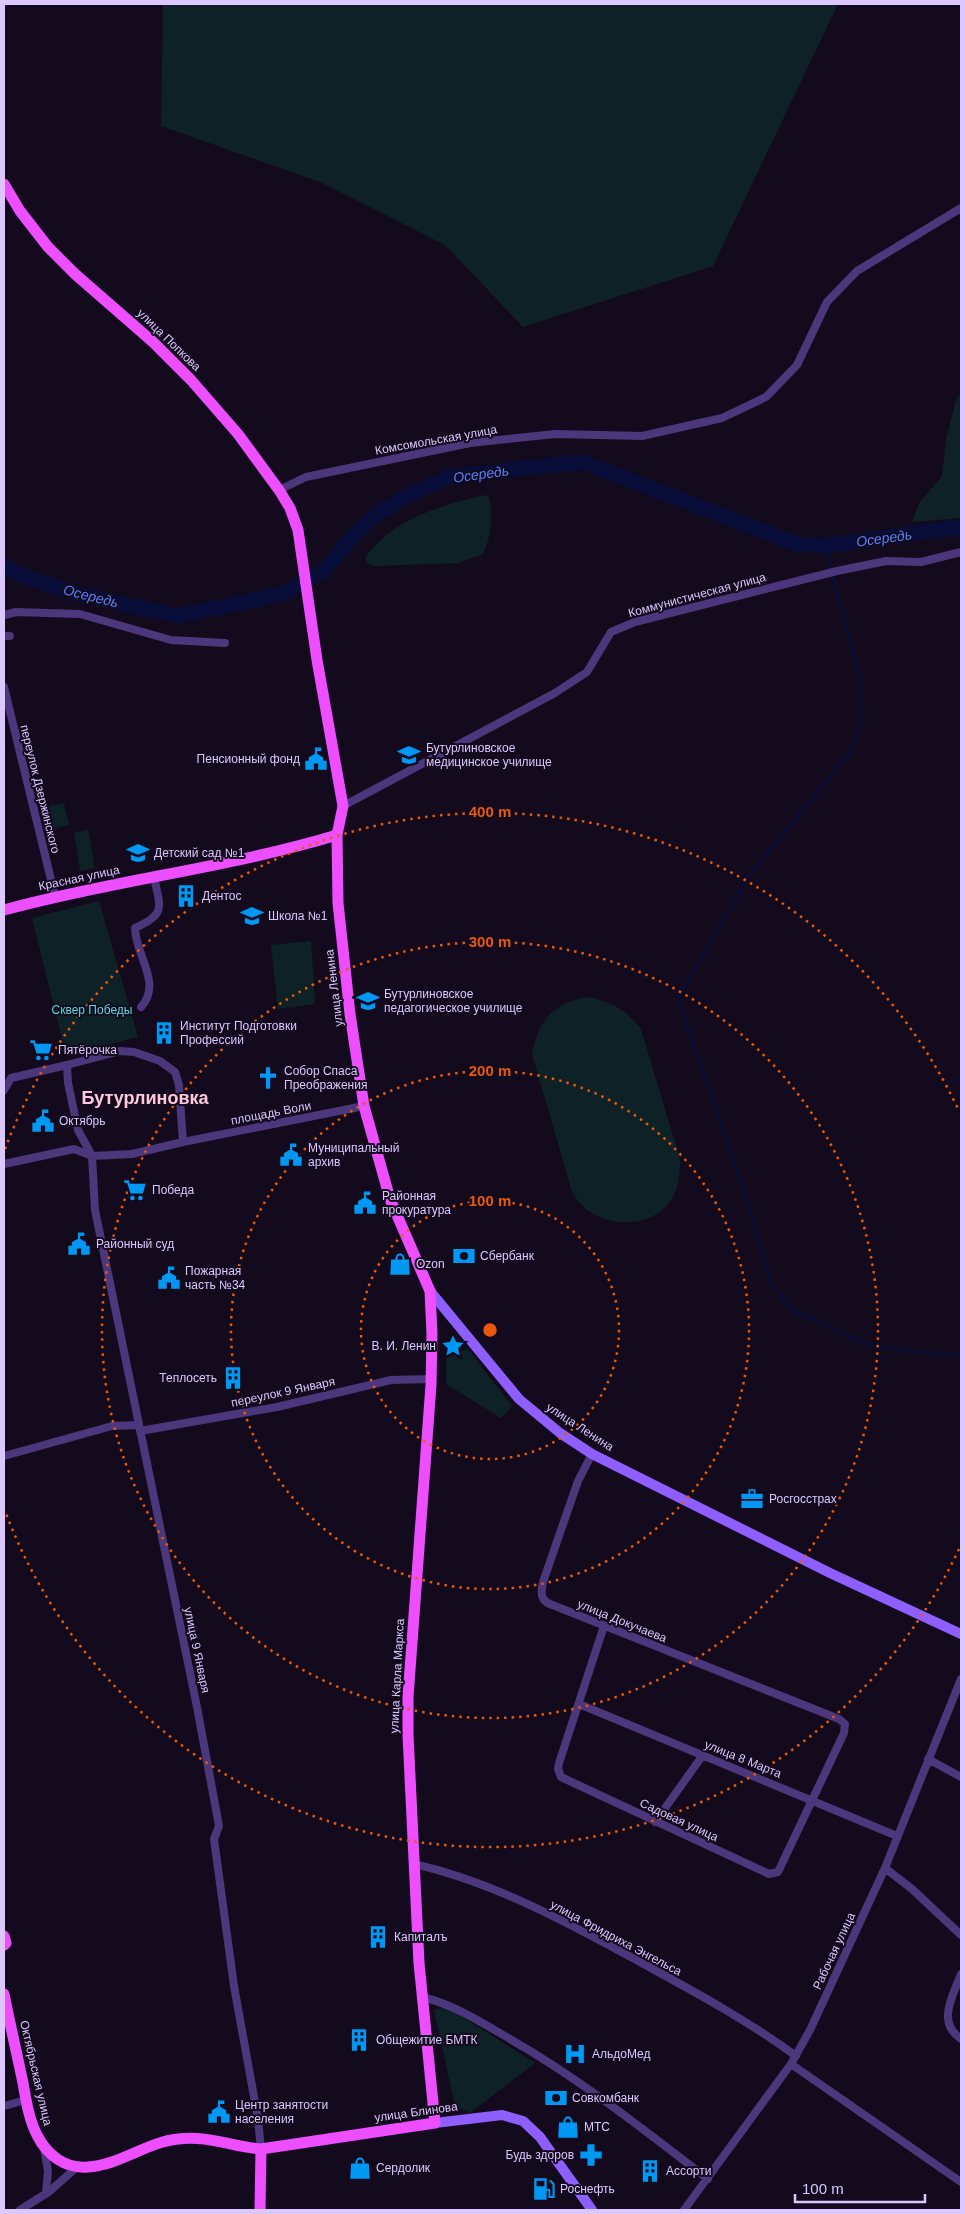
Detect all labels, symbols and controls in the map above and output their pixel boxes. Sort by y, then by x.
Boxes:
street label: улица Попкова [134,306,204,374]
street label: Комсомольская улица [374,422,498,458]
water label: Осередь [452,462,510,486]
water label: Осередь [855,526,913,550]
street label: Коммунистическая улица [627,570,768,620]
water label: Осередь [62,581,120,611]
street label: переулок Дзержинского [17,723,63,855]
place label: Бутурлиновское медицинское училище [426,741,552,769]
school or university icon: Бутурлиновское медицинское училище [396,742,422,768]
public building icon: Пенсионный фонд [303,746,329,772]
place label: Пенсионный фонд [197,752,300,766]
text: 400 m [469,803,511,820]
school or university icon: Детский сад №1 [125,840,151,866]
place label: Детский сад №1 [154,846,245,860]
street label: Красная улица [37,863,121,893]
building icon: Дентос [173,883,199,909]
place label: Дентос [202,889,241,903]
school or university icon: Школа №1 [239,903,265,929]
place label: Школа №1 [268,909,328,923]
text: 300 m [469,933,511,950]
street label: улица Ленина [322,948,346,1027]
place label: Бутурлиновское педагогическое училище [384,987,523,1015]
school or university icon: Бутурлиновское педагогическое училище [355,988,381,1014]
park label: Сквер Победы [52,1003,132,1017]
place label: Институт Подготовки Профессий [180,1019,297,1047]
building icon: Институт Подготовки Профессий [151,1020,177,1046]
supermarket icon: Пятёрочка [28,1037,54,1063]
place label: Пятёрочка [58,1043,117,1057]
text: 200 m [469,1062,511,1079]
place label: Собор Спаса Преображения [284,1064,367,1092]
church icon: Собор Спаса Преображения [255,1065,281,1091]
district label: Бутурлиновка [82,1088,209,1108]
street label: площадь Воли [230,1098,312,1128]
public building icon: Октябрь [30,1108,56,1134]
place label: Октябрь [59,1114,106,1128]
place label: Муниципальный архив [308,1141,399,1169]
public building icon: Муниципальный архив [278,1142,304,1168]
supermarket icon: Победа [122,1177,148,1203]
place label: Победа [152,1183,194,1197]
place label: Районная прокуратура [382,1189,451,1217]
public building icon: Районная прокуратура [352,1190,378,1216]
text: 100 m [469,1192,511,1209]
public building icon: Районный суд [66,1231,92,1257]
place label: Районный суд [96,1237,174,1251]
bank icon: Сбербанк [451,1243,477,1269]
place label: Сбербанк [480,1249,535,1263]
shop icon: Ozon [387,1251,413,1277]
place label: Ozon [416,1257,445,1271]
place label: Пожарная часть №34 [185,1264,246,1292]
public building icon: Пожарная часть №34 [156,1265,182,1291]
centre of rings [481,1321,499,1339]
place icon: В. И. Ленин [440,1333,466,1359]
place label: В. И. Ленин [372,1339,436,1353]
building icon: Теплосеть [220,1365,246,1391]
place label: Теплосеть [159,1371,217,1385]
street label: переулок 9 Января [230,1374,336,1410]
street label: улица Ленина [544,1400,617,1454]
office icon: Росгосстрах [739,1486,765,1512]
place label: Росгосстрах [769,1492,837,1506]
street label: улица Докучаева [575,1597,669,1645]
street label: улица 9 Января [181,1606,213,1694]
street label: улица Карла Маркса [387,1618,407,1734]
street label: улица 8 Марта [703,1737,784,1781]
street label: Садовая улица [638,1796,721,1844]
street label: улица Фридриха Энгельса [548,1897,684,1979]
street label: Рабочая улица [810,1910,858,1992]
building icon: Капиталъ [365,1924,391,1950]
place label: Капиталъ [394,1930,448,1944]
street label: Октябрьская улица [17,2019,55,2127]
building icon: Общежитие БМТК [346,2027,372,2053]
place label: Общежитие БМТК [376,2033,478,2047]
hospital icon: АльдоМед [562,2041,588,2067]
place label: АльдоМед [592,2047,650,2061]
bank icon: Совкомбанк [543,2085,569,2111]
place label: Совкомбанк [572,2091,640,2105]
place label: Центр занятости населения [235,2098,328,2126]
public building icon: Центр занятости населения [206,2099,232,2125]
street label: улица Блинова [373,2099,459,2125]
shop icon: МТС [555,2114,581,2140]
place label: МТС [584,2120,610,2134]
pharmacy icon: Будь здоров [578,2142,604,2168]
place label: Будь здоров [506,2148,574,2162]
shop icon: Сердолик [347,2155,373,2181]
building icon: Ассорти [637,2158,663,2184]
place label: Сердолик [376,2161,431,2175]
place label: Ассорти [666,2164,711,2178]
scale bar [795,2172,925,2204]
fuel station icon: Роснефть [531,2176,557,2202]
text: 100 m [802,2180,844,2197]
place label: Роснефть [560,2182,615,2196]

